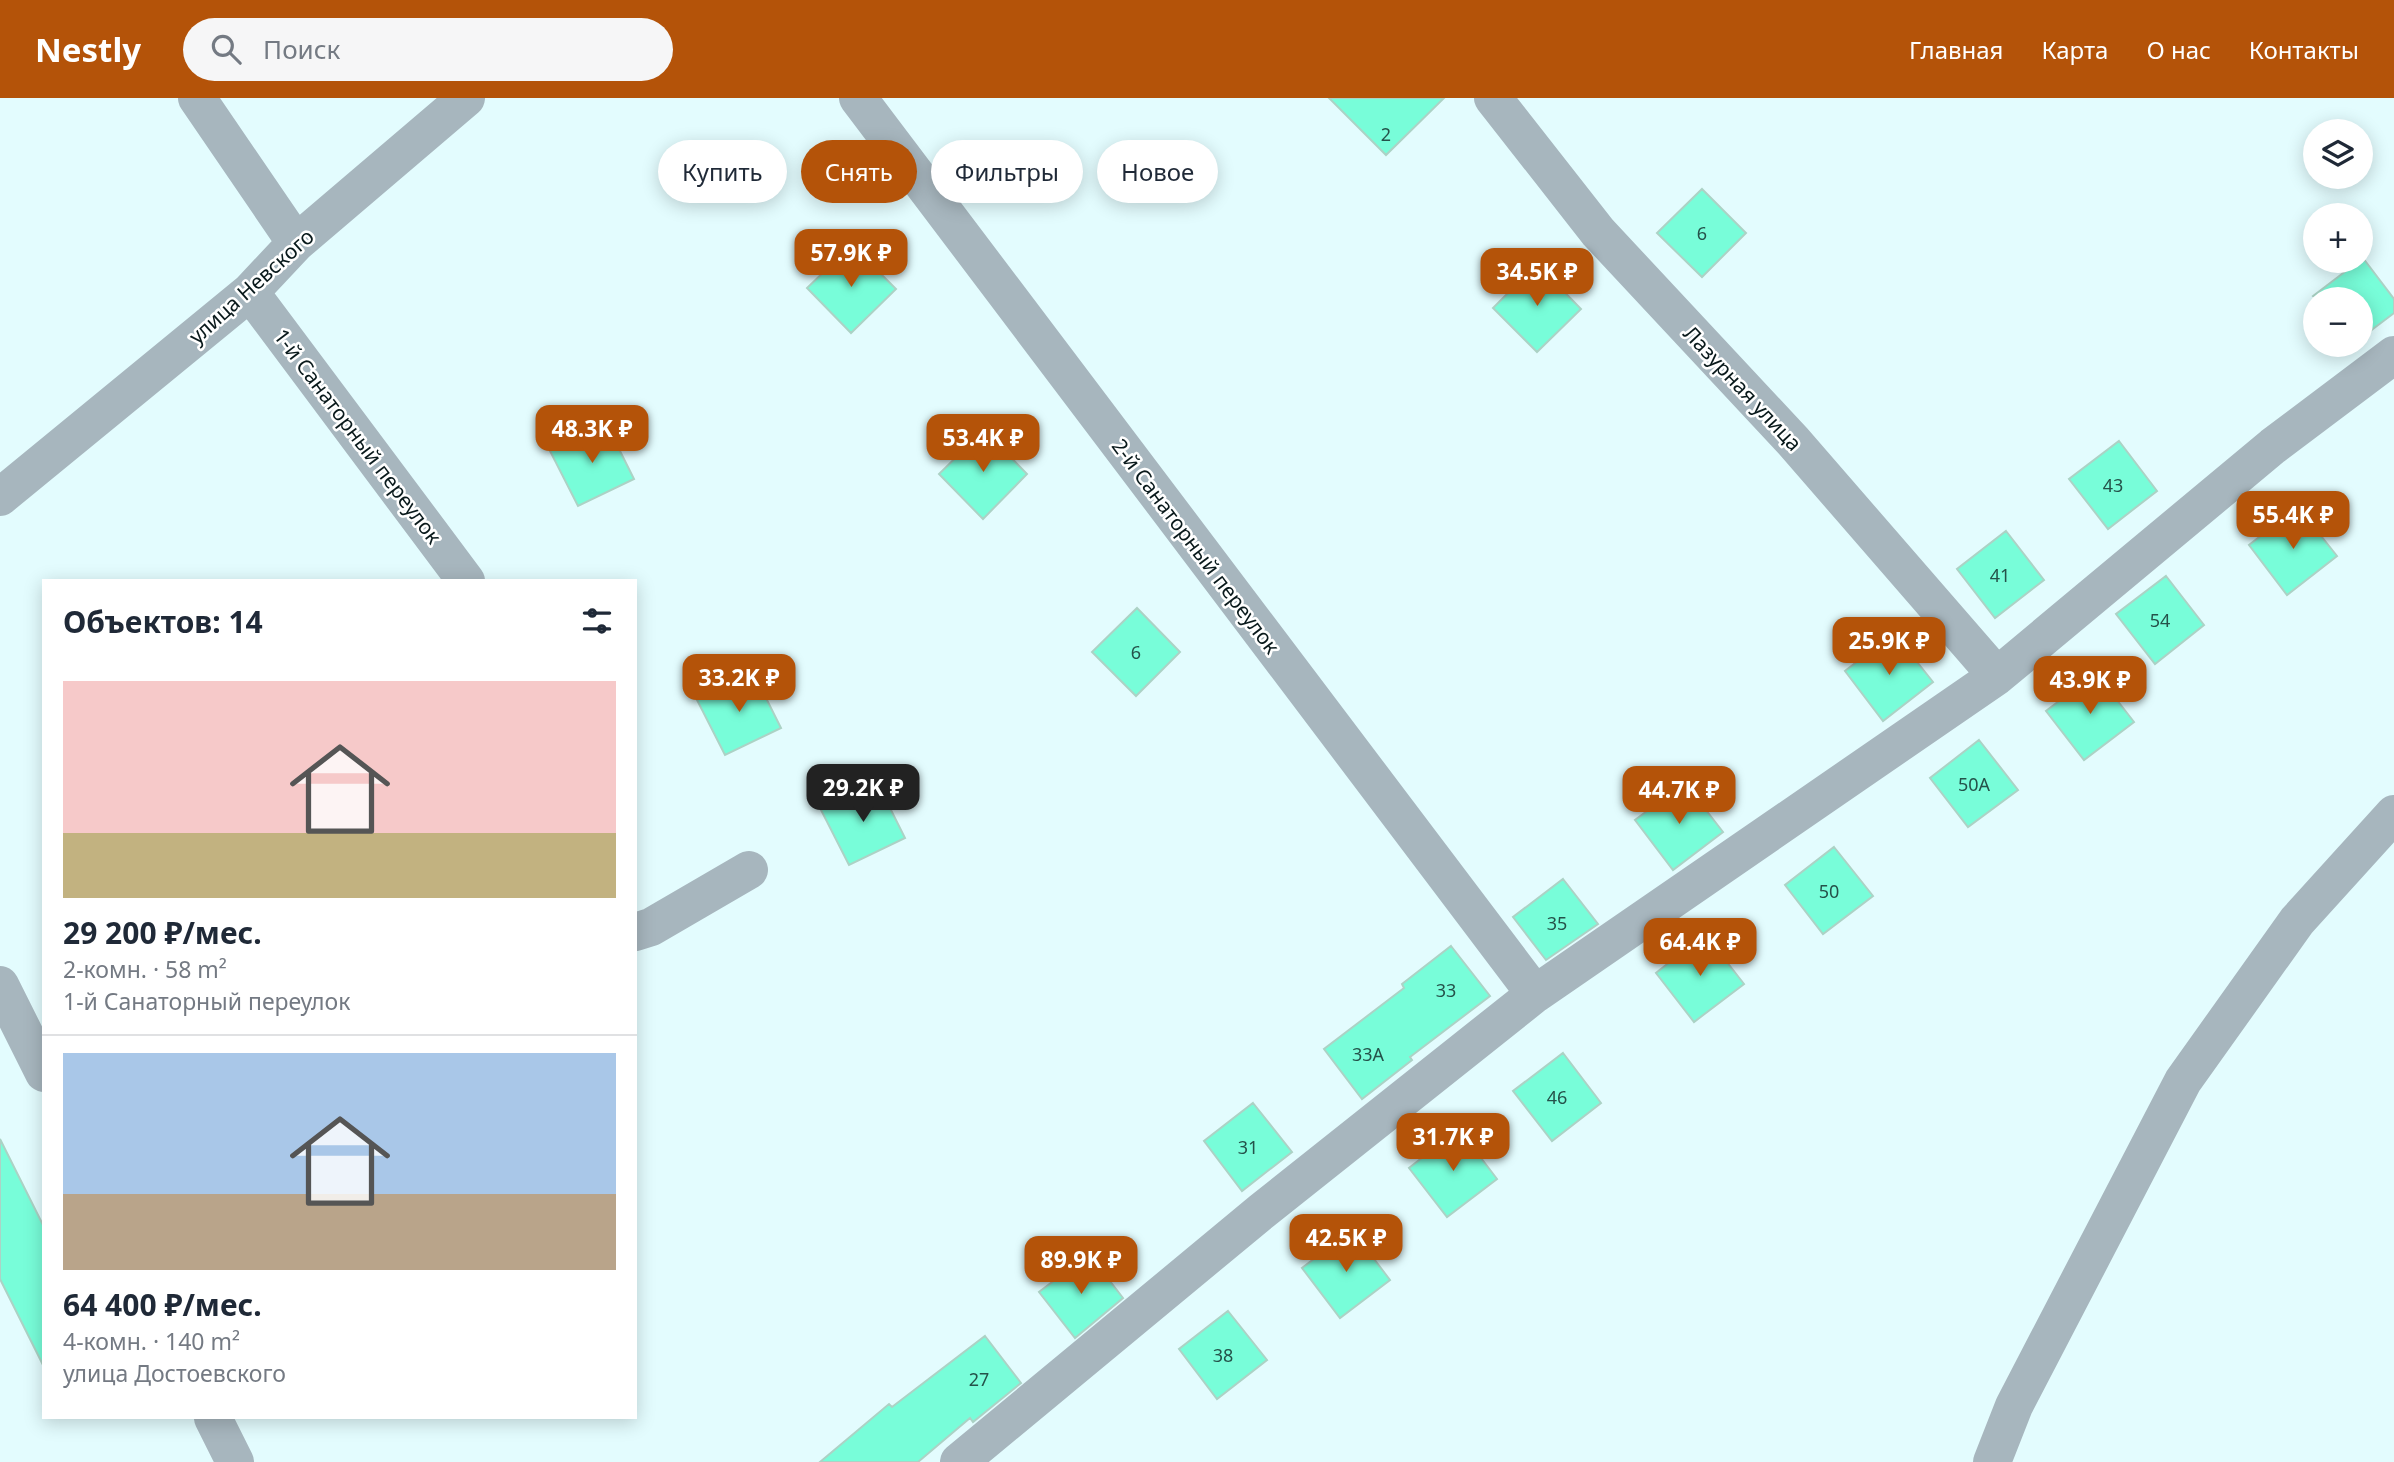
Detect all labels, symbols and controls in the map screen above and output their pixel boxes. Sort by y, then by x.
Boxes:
search box [183,18,673,81]
text: Nestly [35,27,141,72]
icon: search [207,30,245,68]
text: Поиск [263,31,340,67]
text: Главная [1909,33,2003,66]
text: Карта [2041,33,2108,66]
text: О нас [2146,33,2211,66]
text: Контакты [2249,33,2359,66]
map controls [2303,119,2373,357]
button: layers [2303,119,2373,189]
house number: 2 [1381,122,1391,146]
chip: Купить [658,140,787,203]
chip: Снять [801,140,917,203]
chip: Фильтры [931,140,1083,203]
chip: Новое [1097,140,1218,203]
button: + [2303,203,2373,273]
house number: 6 [1697,221,1707,245]
street label: улица Невского [183,222,319,350]
pin: 57.9K ₽ [786,230,916,289]
text: 57.9K ₽ [811,236,891,268]
pin: 34.5K ₽ [1472,248,1602,308]
text: 34.5K ₽ [1497,255,1577,287]
button: − [2303,287,2373,357]
street label: Лазурная улица [1678,319,1808,457]
street label: 1-й Санаторный переулок [268,323,448,549]
pin: 48.3K ₽ [527,406,657,465]
text: 48.3K ₽ [552,412,632,444]
pin: 53.4K ₽ [918,414,1048,474]
text: 53.4K ₽ [943,421,1023,453]
street label: 2-й Санаторный переулок [1106,433,1286,659]
house number: 43 [2103,473,2123,497]
pin: 55.4K ₽ [2228,491,2358,551]
text: 55.4K ₽ [2253,498,2333,530]
house number: 41 [1990,563,2010,587]
text: Объектов: 14 [63,601,263,642]
icon: filters [578,602,616,640]
house number: 54 [2150,608,2170,632]
pin: 25.9K ₽ [1824,618,1954,677]
text: 25.9K ₽ [1849,624,1929,656]
house number: 6 [1131,640,1141,664]
pin: 33.2K ₽ [674,654,804,714]
pin: 43.9K ₽ [2025,656,2155,716]
text: 33.2K ₽ [699,661,779,693]
text: 43.9K ₽ [2050,663,2130,695]
icon: home [277,726,403,852]
pin: 29.2K ₽ [798,764,928,824]
pin: 44.7K ₽ [1614,766,1744,826]
text: 29.2K ₽ [823,771,903,803]
house number: 50А [1958,772,1991,796]
text: 44.7K ₽ [1639,773,1719,805]
house number: 50 [1819,879,1839,903]
house number: 35 [1547,911,1567,935]
text: 29 200 ₽/мес. [63,912,262,953]
pin: 64.4K ₽ [1635,918,1765,978]
text: 64.4K ₽ [1660,925,1740,957]
text: 2-комн. · 58 m² [63,953,227,985]
house number: 33 [1436,978,1456,1002]
text: 1-й Санаторный переулок [63,985,350,1017]
house number: 33А [1352,1042,1385,1066]
house number: 46 [1547,1085,1567,1109]
icon: home [277,1098,403,1224]
pin: 31.7K ₽ [1388,1114,1518,1173]
text: 31.7K ₽ [1413,1120,1493,1152]
house number: 31 [1238,1135,1258,1159]
pin: 42.5K ₽ [1281,1214,1411,1274]
text: 42.5K ₽ [1306,1221,1386,1253]
pin: 89.9K ₽ [1016,1236,1146,1296]
text: 89.9K ₽ [1041,1243,1121,1275]
text: 64 400 ₽/мес. [63,1284,262,1325]
text: 4-комн. · 140 m² [63,1325,240,1357]
house number: 38 [1213,1343,1233,1367]
text: улица Достоевского [63,1357,286,1389]
house number: 27 [969,1367,989,1391]

